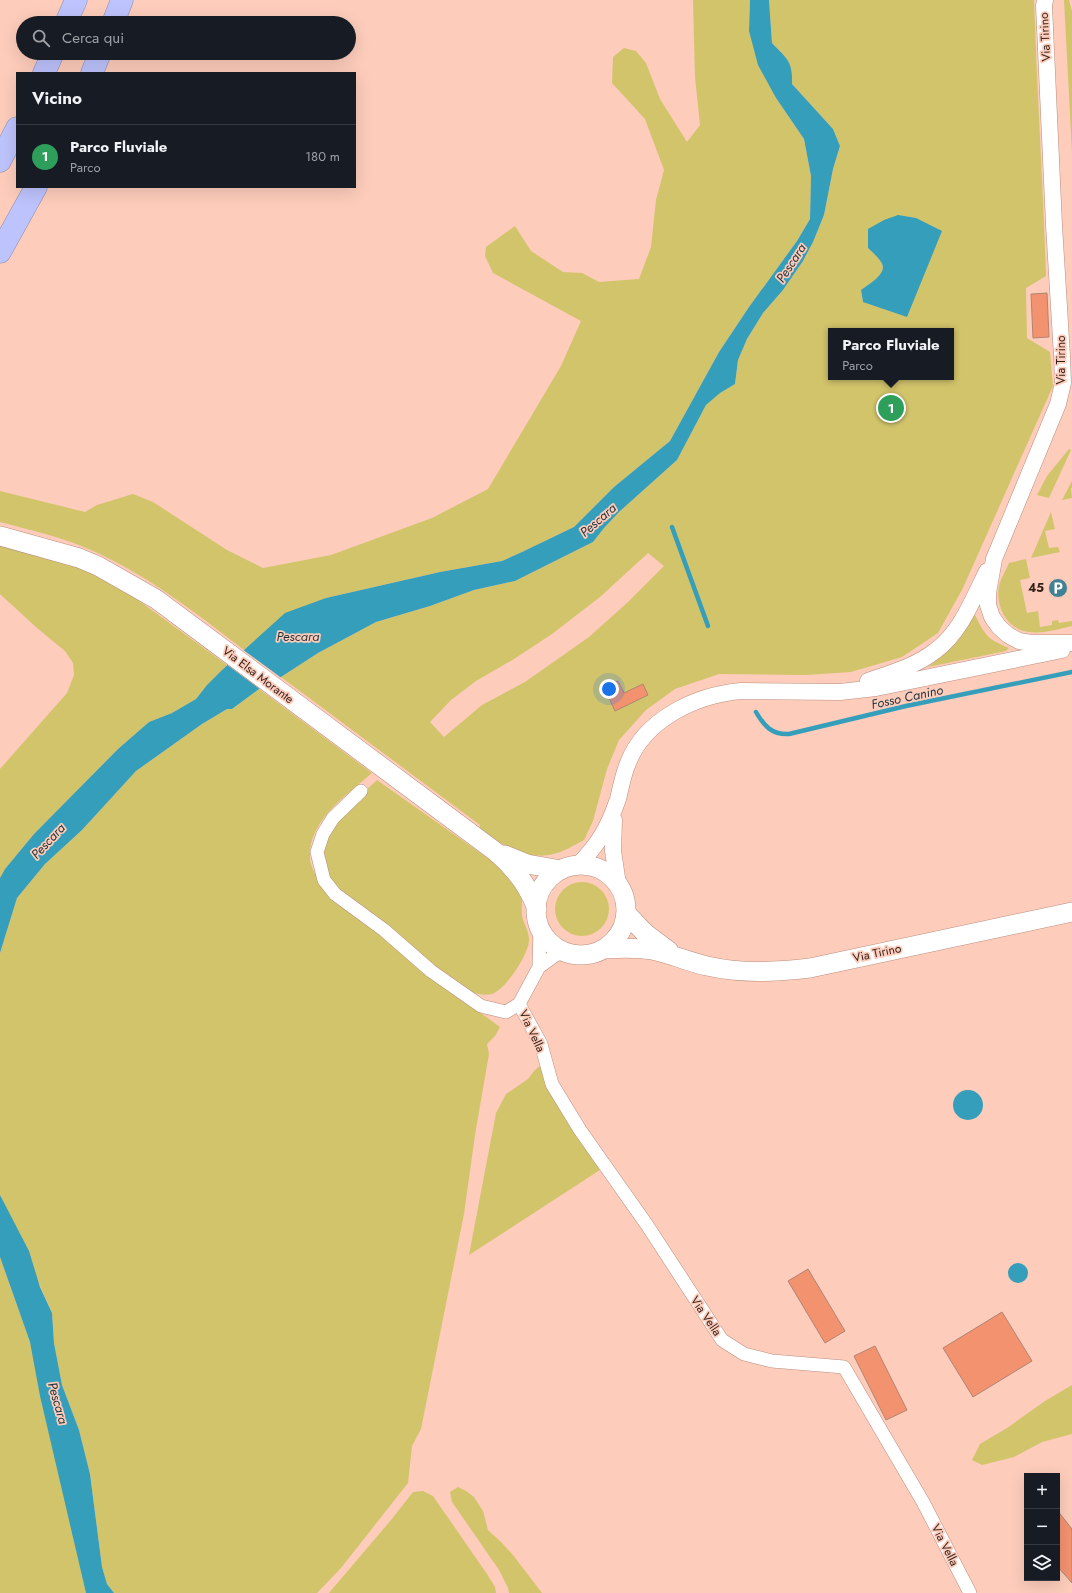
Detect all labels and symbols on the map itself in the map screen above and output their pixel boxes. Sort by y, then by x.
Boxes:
street label: Via Tirino [1035,12,1055,62]
water label: Pescara [771,240,811,286]
street label: Via Tirino [1052,335,1070,385]
pin: 1 [878,393,904,423]
water label: Pescara [576,499,620,541]
parking icon: 45 [1047,577,1069,599]
place label: 45 [1028,579,1044,597]
water label: Pescara [277,627,319,646]
street label: Via Elsa Morante [218,642,298,708]
your location [599,679,619,699]
water label: Fosso Canino [869,680,945,714]
water label: Pescara [26,819,70,863]
street label: Via Tirino [851,939,903,967]
street label: Via Vella [514,1007,550,1055]
street label: Via Vella [686,1292,726,1340]
water label: Pescara [43,1380,73,1426]
street label: Via Vella [927,1521,963,1569]

